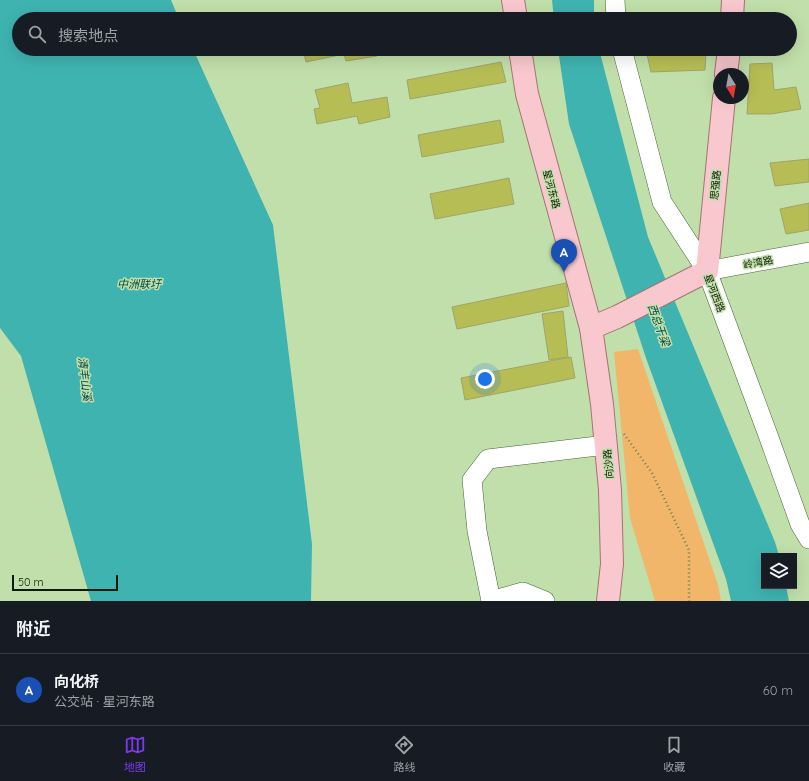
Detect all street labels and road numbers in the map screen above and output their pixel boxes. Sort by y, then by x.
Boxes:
street label: 星河东路 [540,168,563,210]
street label: 思强路 [707,169,724,201]
street label: 岭湾路 [742,253,774,272]
street label: 星河西路 [701,272,728,314]
street label: 向沙路 [601,448,616,479]

